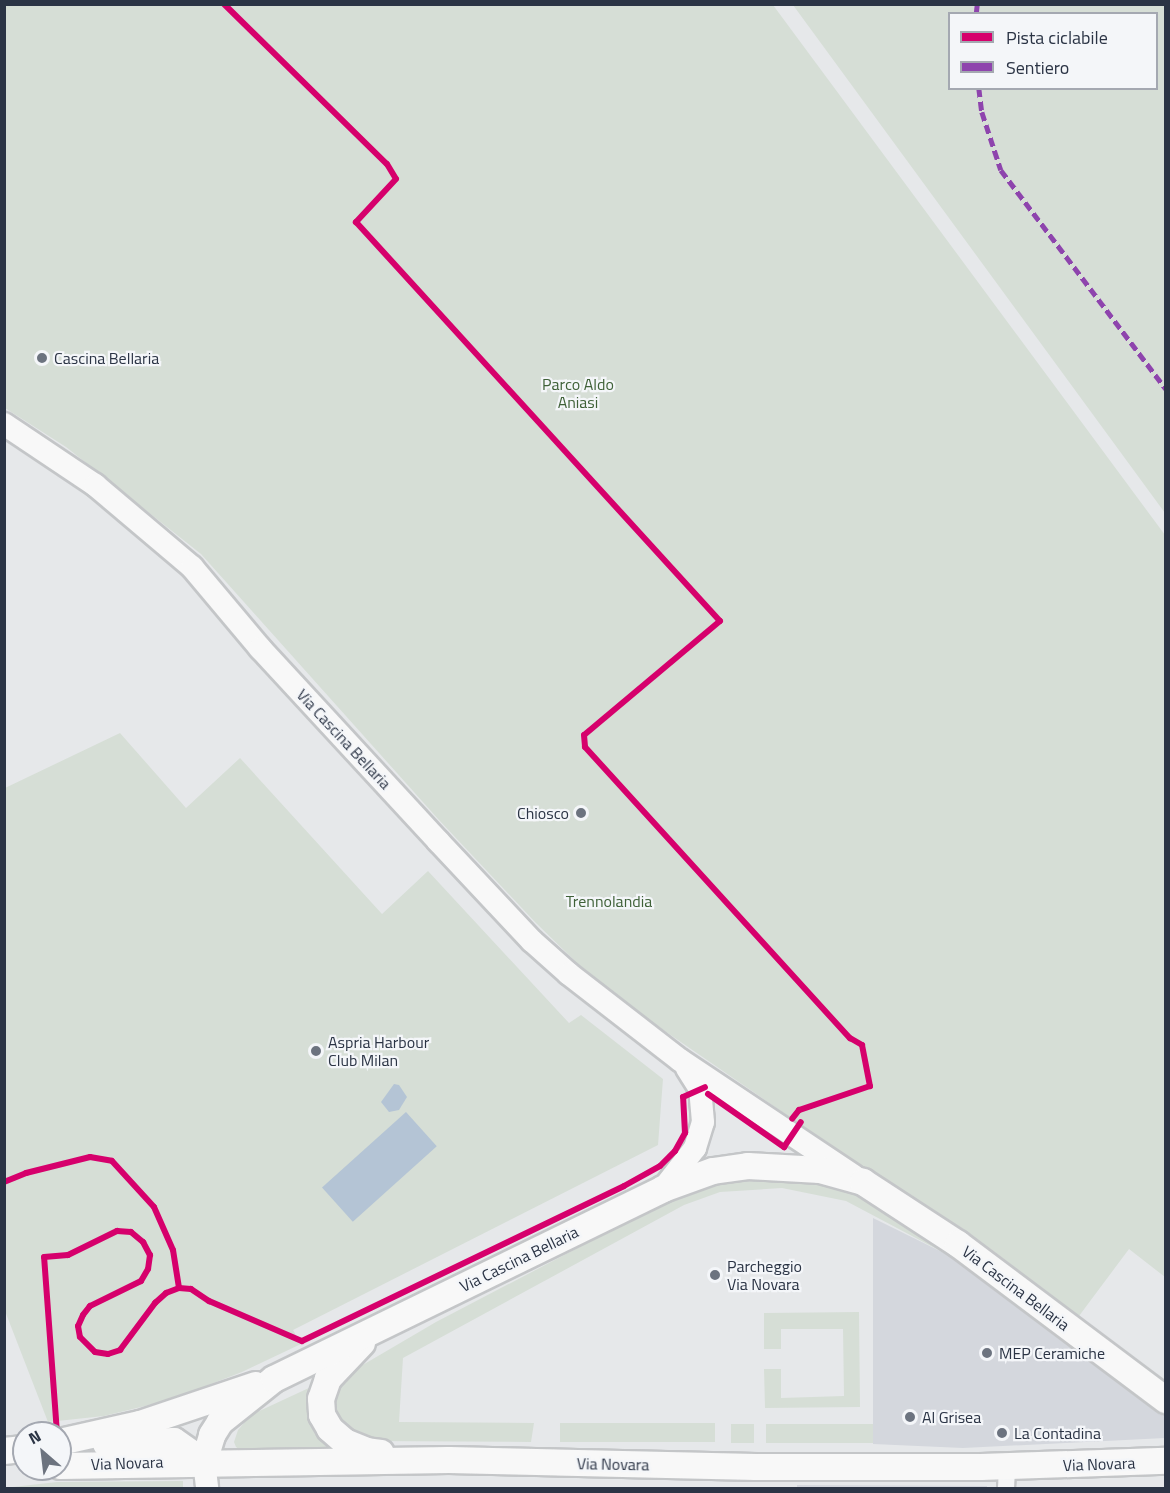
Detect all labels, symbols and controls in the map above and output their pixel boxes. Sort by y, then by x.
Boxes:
legend [948,12,1158,90]
text: Pista ciclabile [1006,24,1108,51]
text: Sentiero [1006,54,1069,81]
place label: Cascina Bellaria [54,348,159,368]
marker: Cascina Bellaria [35,351,49,365]
park label: Parco Aldo Aniasi [542,374,614,412]
street label: Via Cascina Bellaria [293,685,395,793]
place label: Chiosco [517,803,569,823]
marker: Chiosco [574,806,588,820]
park label: Trennolandia [566,891,652,911]
place label: Aspria Harbour Club Milan [328,1032,429,1070]
marker: Aspria Harbour Club Milan [309,1044,323,1058]
street label: Via Cascina Bellaria [457,1222,581,1296]
street label: Via Cascina Bellaria [959,1241,1073,1335]
place label: Parcheggio Via Novara [727,1256,802,1294]
marker: Parcheggio Via Novara [708,1268,722,1282]
place label: MEP Ceramiche [999,1343,1105,1363]
marker: MEP Ceramiche [980,1346,994,1360]
place label: Al Grisea [922,1407,981,1427]
marker: Al Grisea [903,1410,917,1424]
north arrow [12,1421,72,1481]
place label: La Contadina [1014,1423,1101,1443]
text: N [24,1424,45,1450]
marker: La Contadina [995,1426,1009,1440]
street label: Via Novara [90,1452,164,1474]
street label: Via Novara [1062,1453,1136,1475]
street label: Via Novara [577,1454,649,1474]

